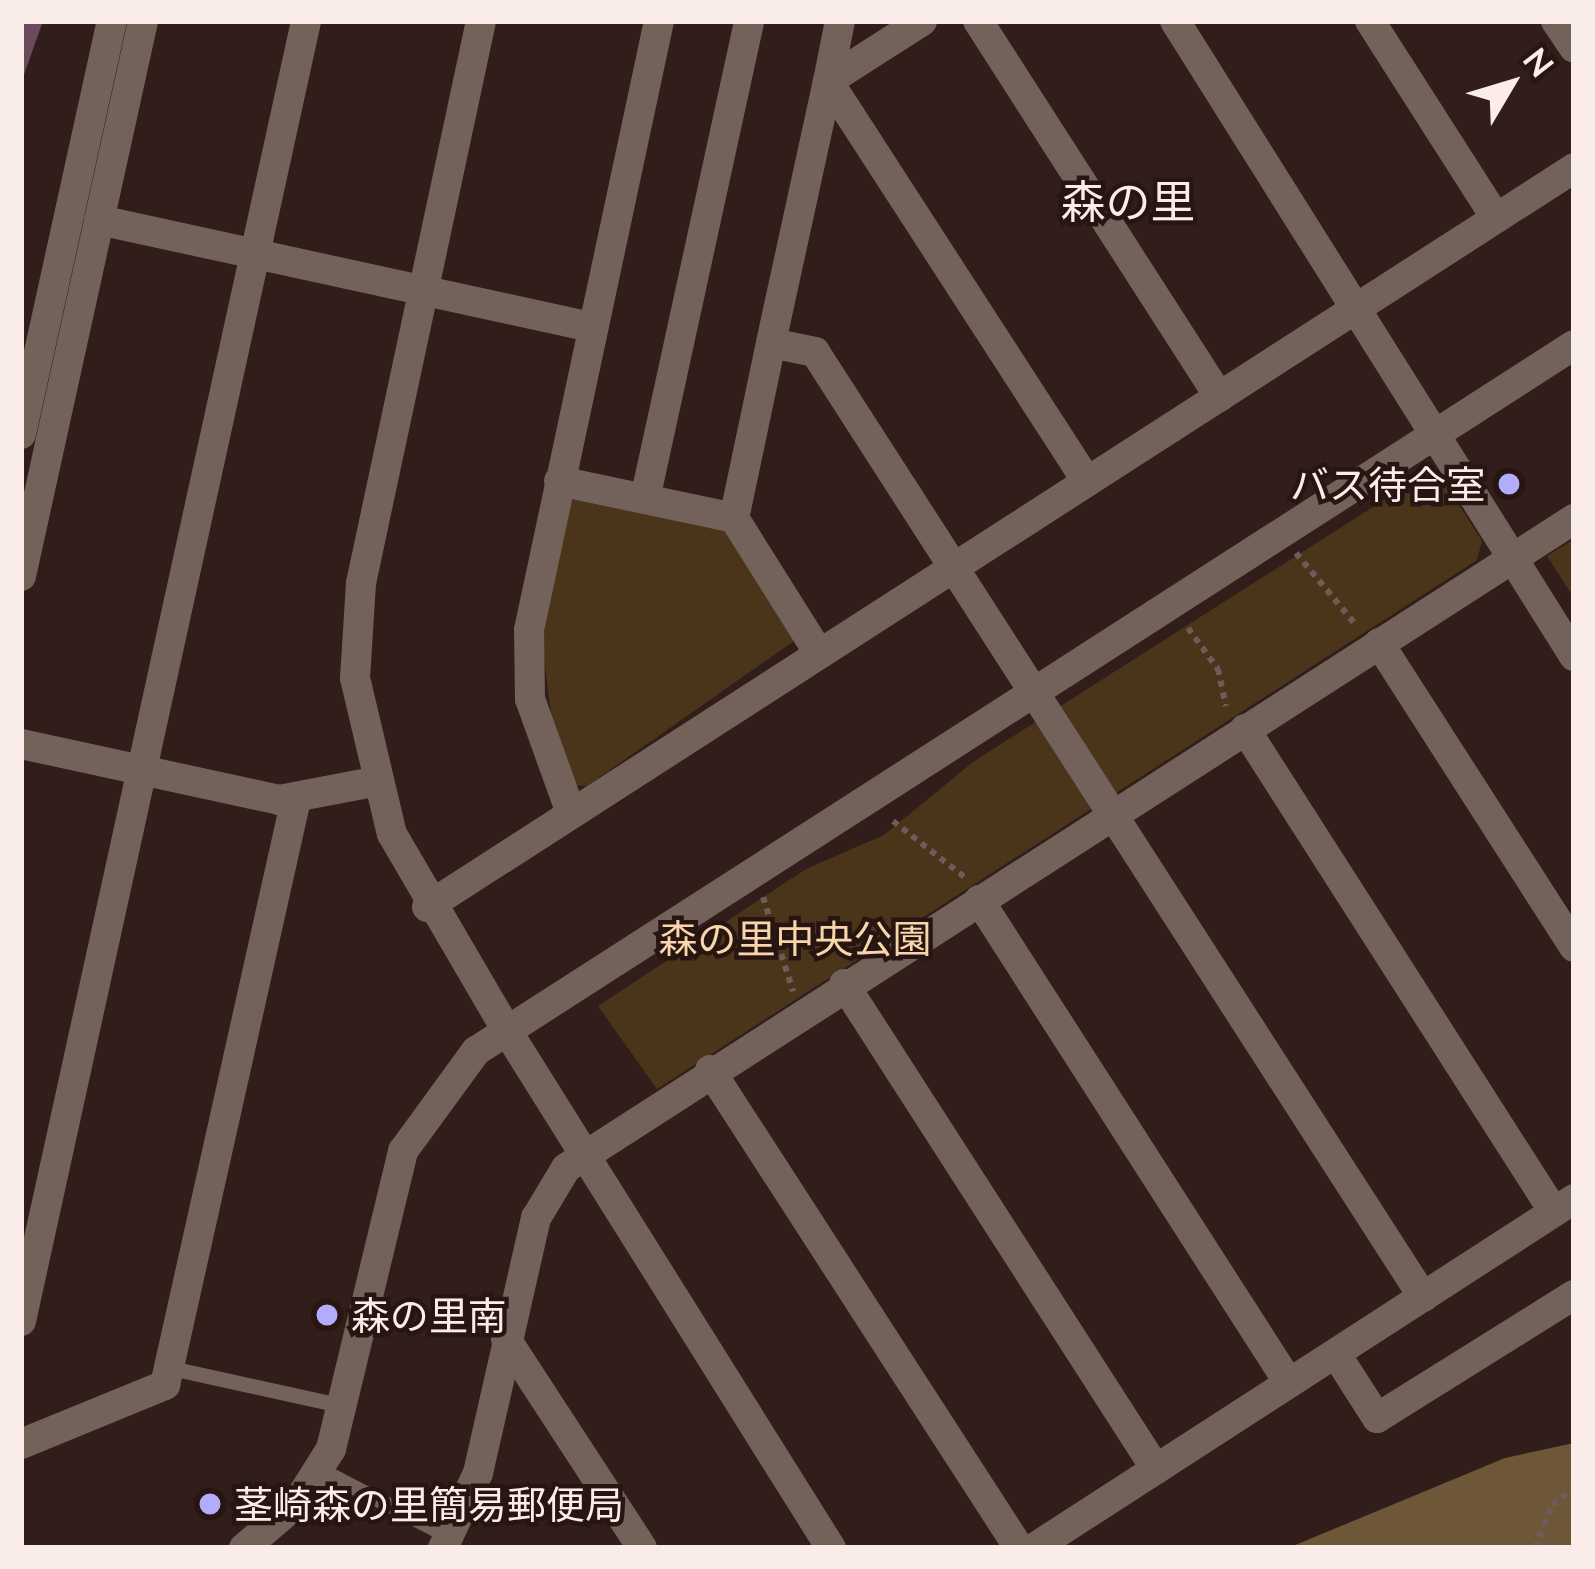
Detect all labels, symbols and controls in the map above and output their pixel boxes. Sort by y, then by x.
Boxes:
north arrow [1451,24,1571,144]
text: N [1516,40,1563,84]
district label: 森の里 [1061,175,1195,229]
place label: バス待合室 [1290,461,1485,507]
marker: バス待合室 [1496,471,1522,497]
park label: 森の里中央公園 [659,915,931,961]
place label: 森の里南 [351,1292,507,1338]
marker: 森の里南 [314,1302,340,1328]
place label: 茎崎森の里簡易郵便局 [234,1481,624,1527]
marker: 茎崎森の里簡易郵便局 [197,1491,223,1517]

